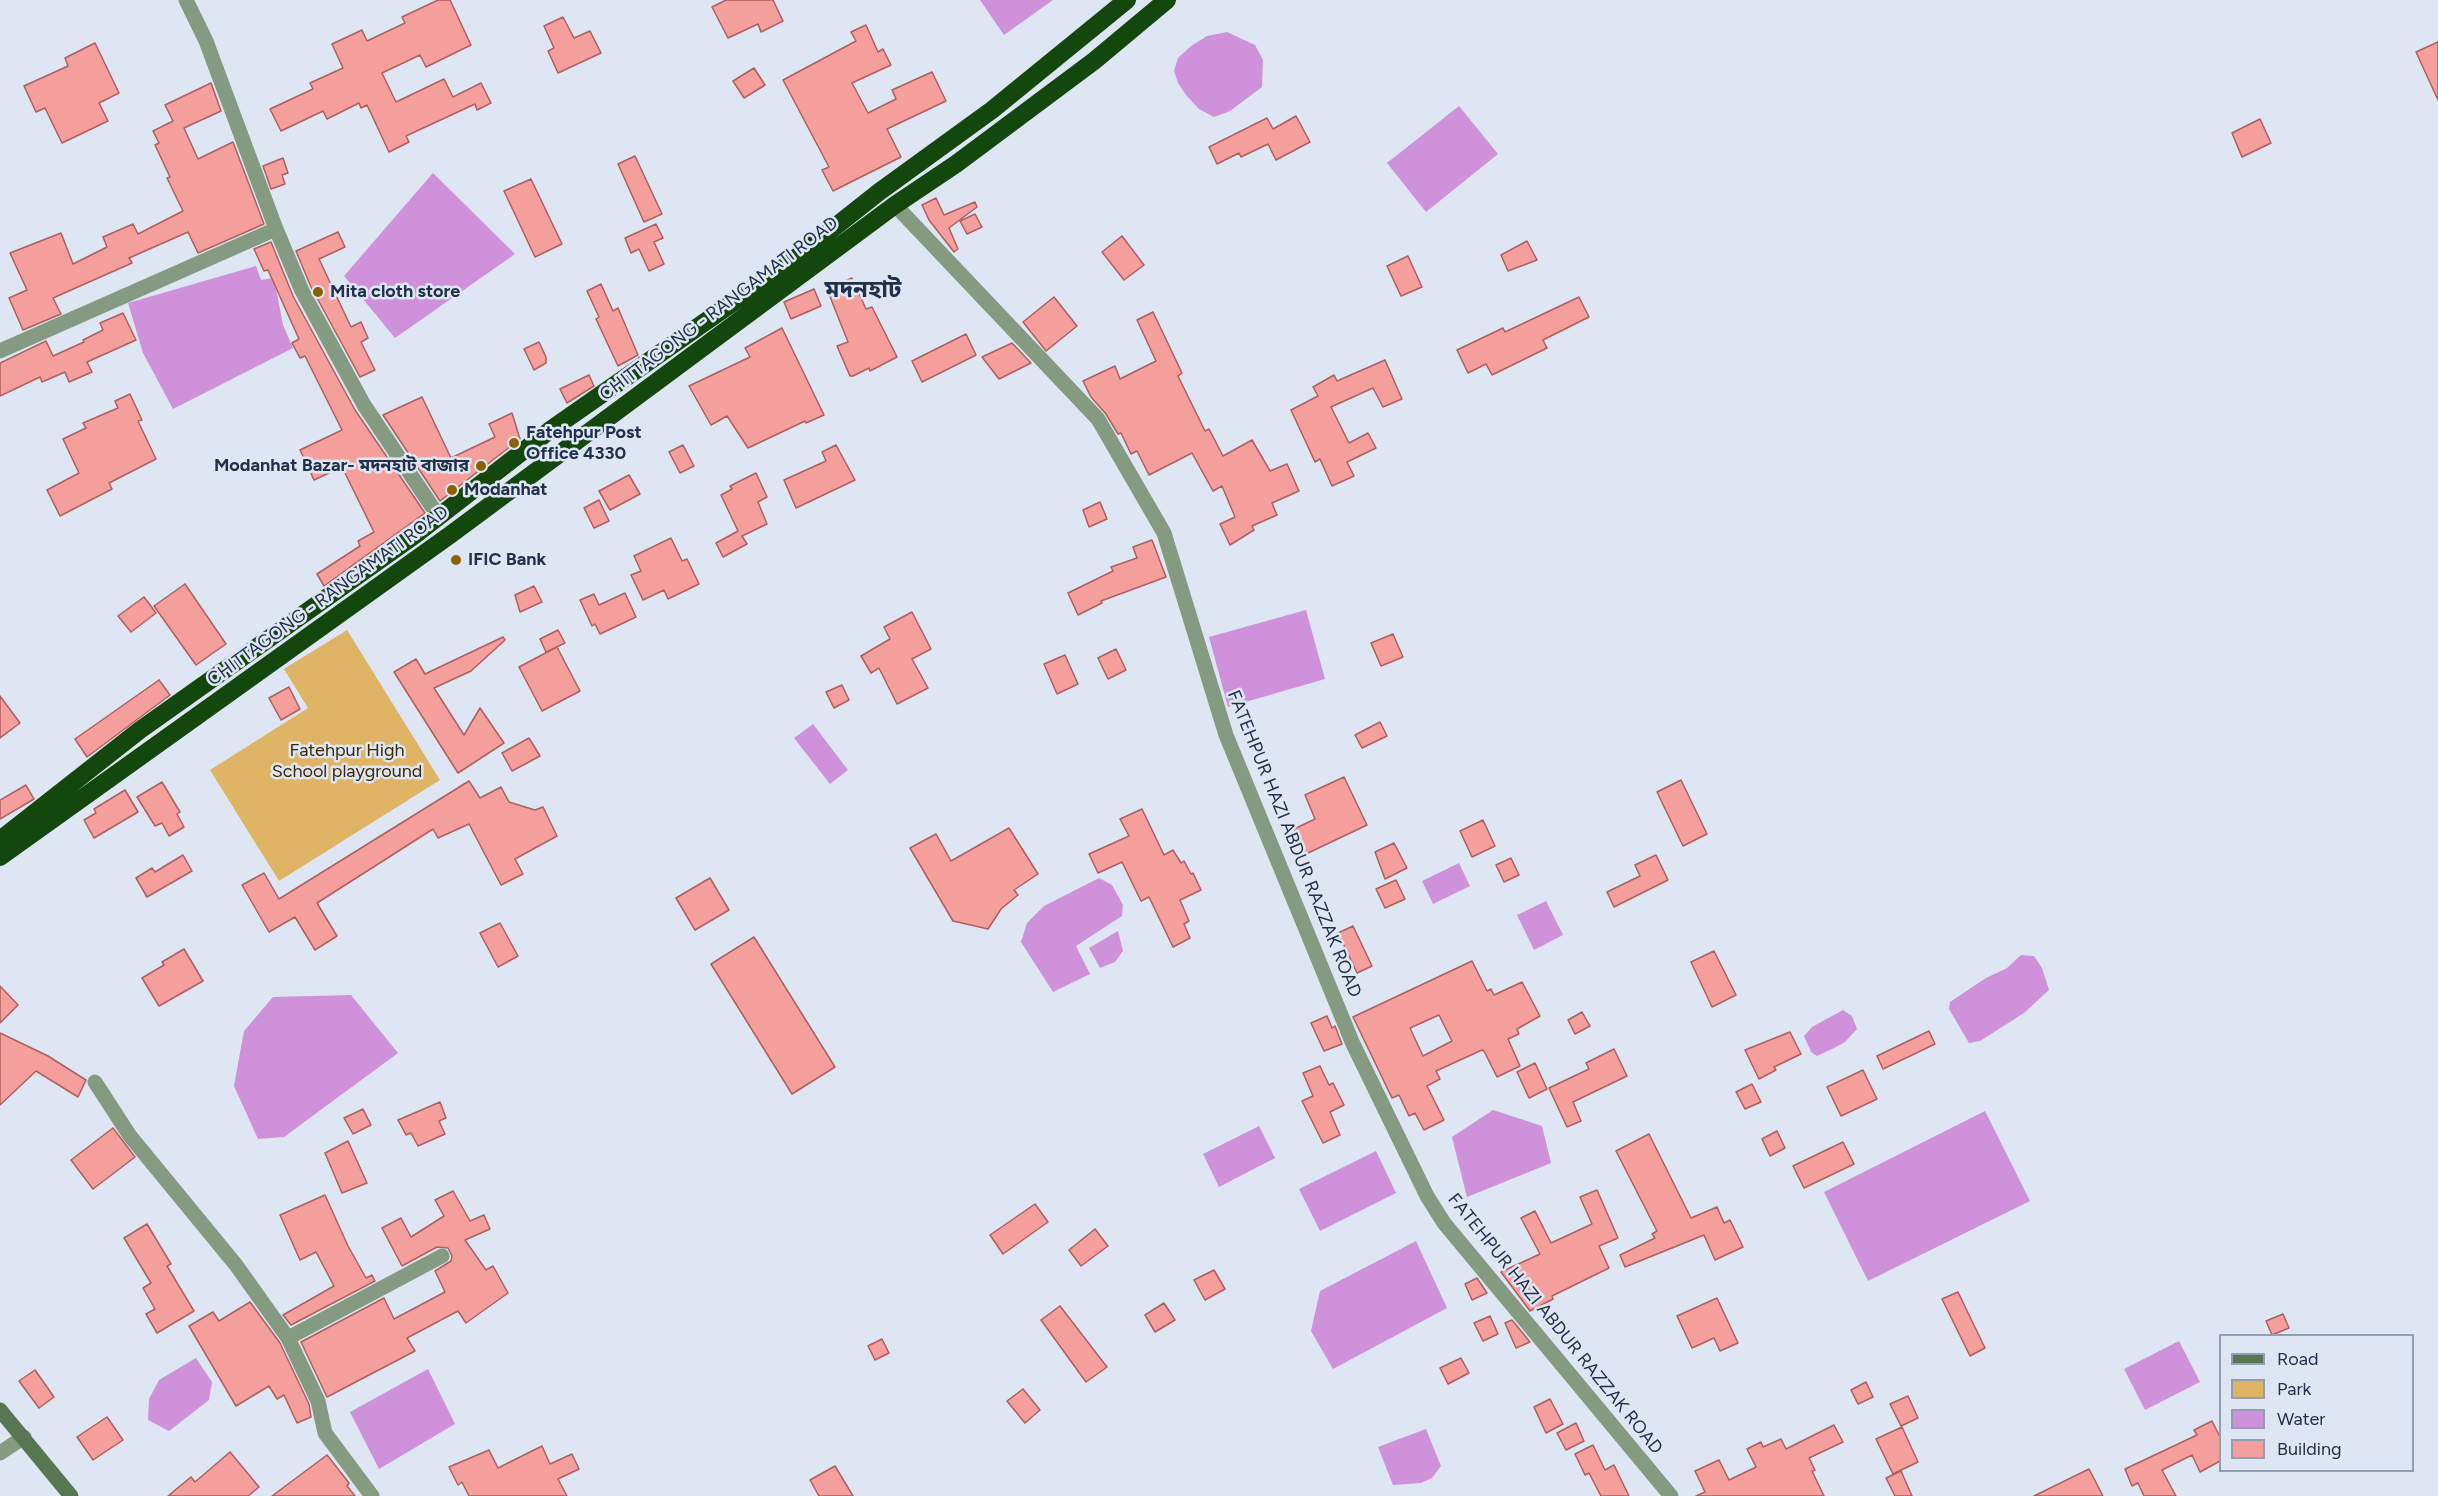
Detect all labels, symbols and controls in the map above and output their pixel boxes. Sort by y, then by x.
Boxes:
street label: CHITTAGONG - RANGAMATI ROAD [596,212,842,406]
district label: মদনহাট [825,276,901,304]
place label: Mita cloth store [330,281,460,303]
marker: Mita cloth store [311,285,325,299]
place label: Fatehpur Post Office 4330 [526,422,642,464]
marker: Fatehpur Post Office 4330 [507,436,521,450]
place label: Modanhat Bazar- মদনহাট বাজার [214,455,469,477]
marker: Modanhat Bazar- মদনহাট বাজার [474,459,488,473]
place label: Modanhat [464,479,548,501]
marker: Modanhat [445,483,459,497]
street label: CHITTAGONG - RANGAMATI ROAD [203,501,453,691]
place label: IFIC Bank [468,549,546,571]
marker: IFIC Bank [449,553,463,567]
street label: FATEHPUR HAZI ABDUR RAZZAK ROAD [1222,687,1366,1001]
park label: Fatehpur High School playground [272,740,422,783]
street label: FATEHPUR HAZI ABDUR RAZZAK ROAD [1443,1189,1667,1459]
legend [2219,1334,2414,1472]
text: Road [2277,1348,2318,1370]
text: Park [2277,1378,2311,1400]
text: Water [2277,1408,2325,1430]
text: Building [2277,1438,2342,1460]

